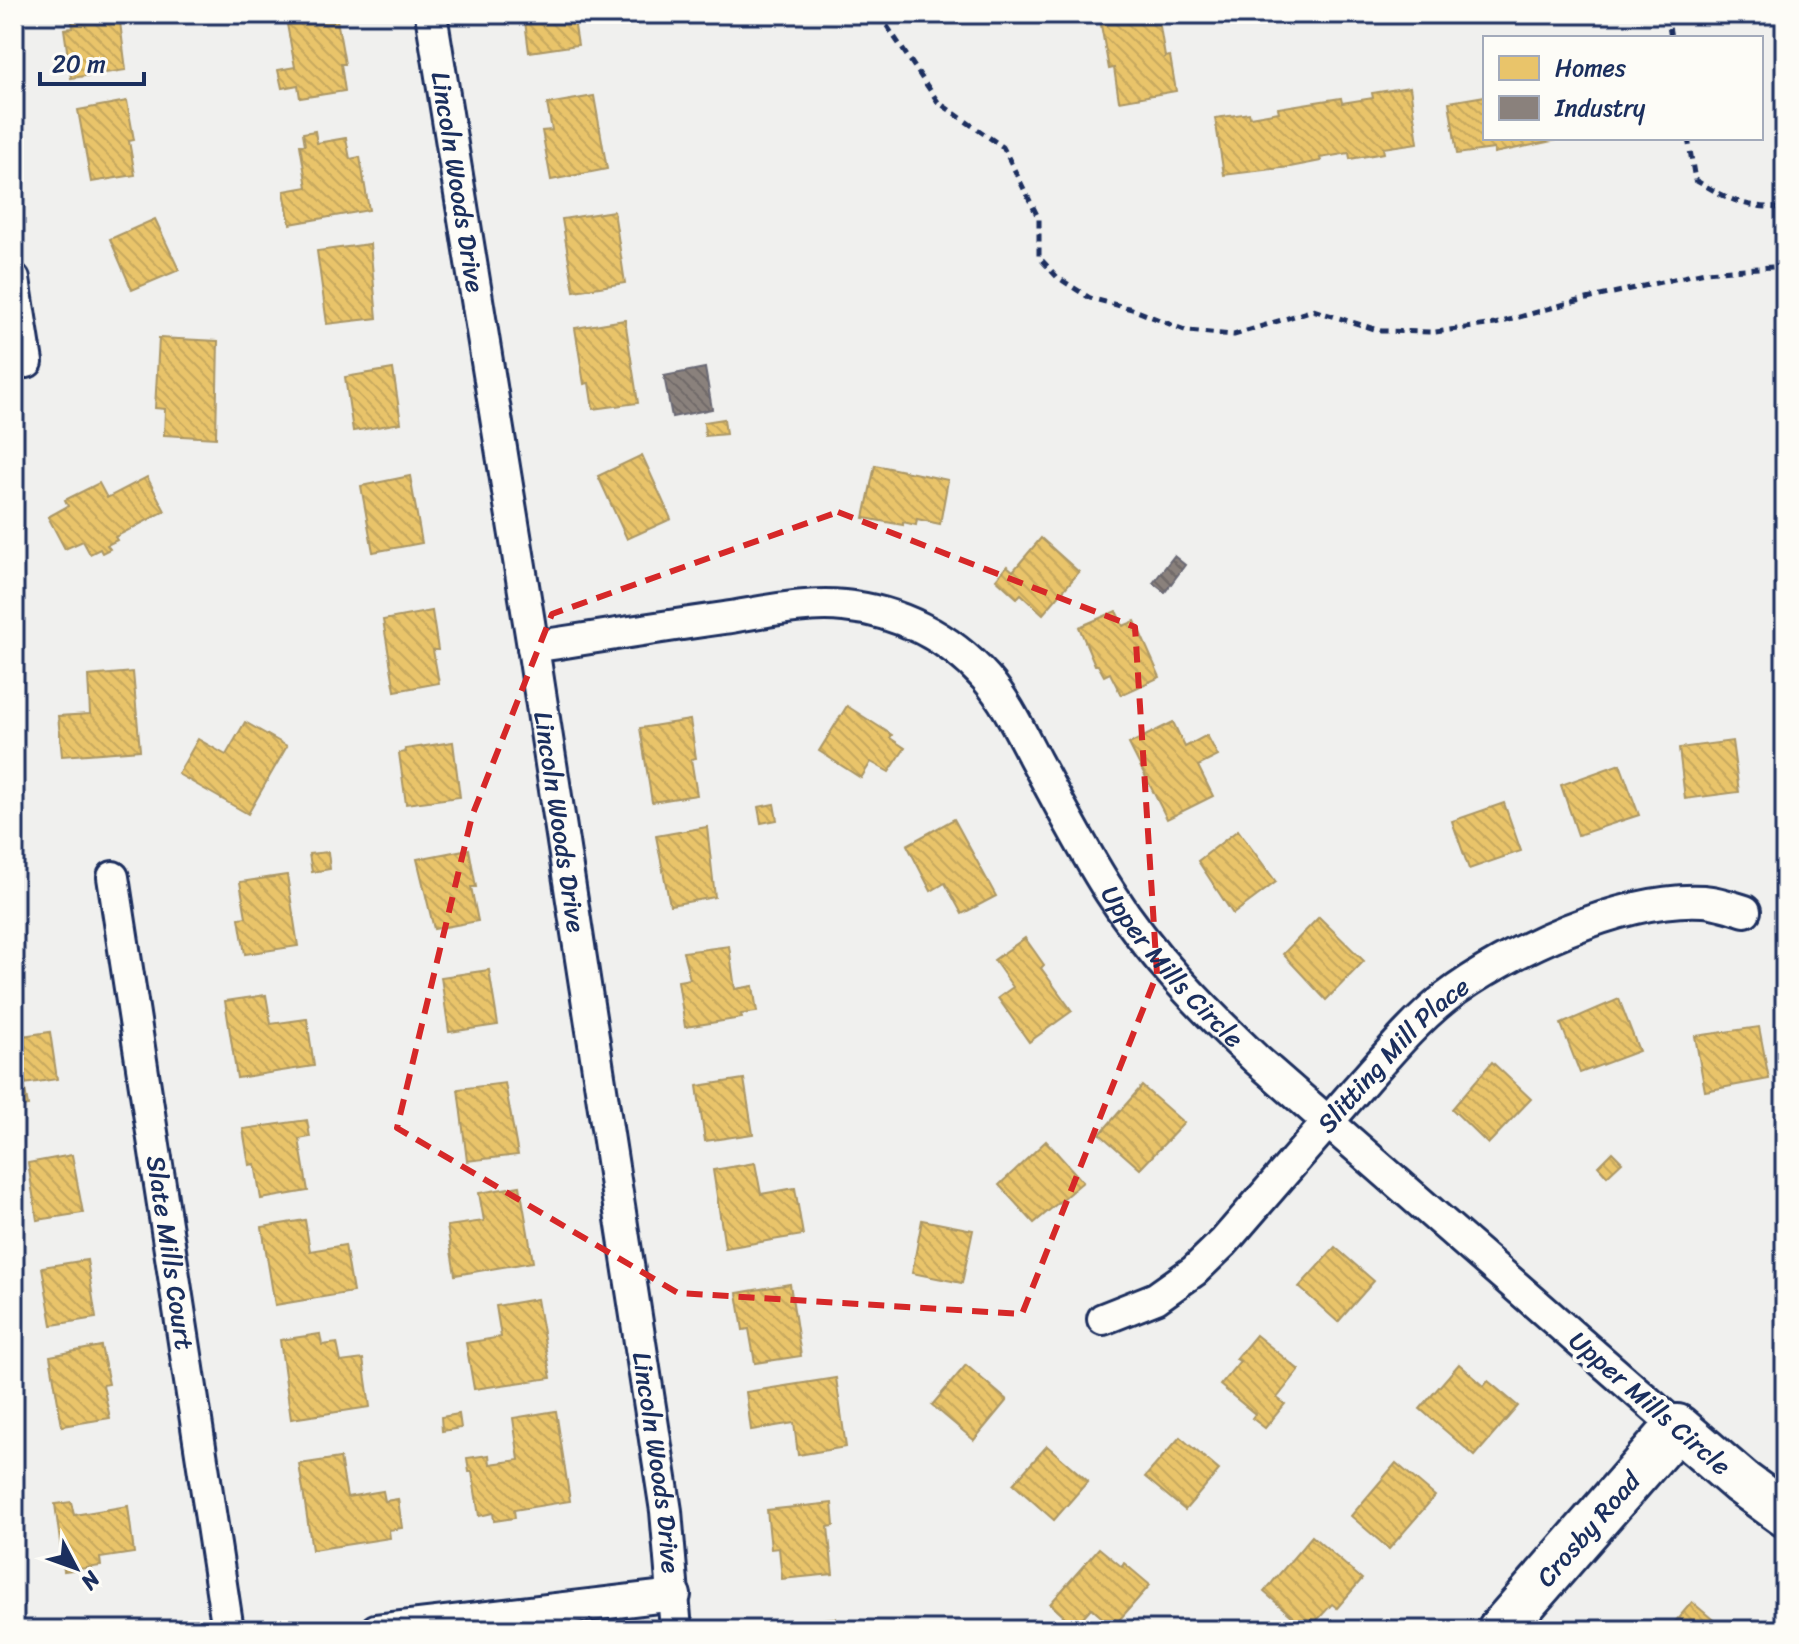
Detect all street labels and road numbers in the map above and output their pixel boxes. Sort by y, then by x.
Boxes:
street label: Lincoln Woods Drive [418,68,499,296]
street label: Lincoln Woods Drive [520,708,600,936]
street label: Upper Mills Circle [1088,876,1255,1060]
street label: Slitting Mill Place [1305,964,1479,1144]
street label: Slate Mills Court [133,1152,208,1353]
street label: Upper Mills Circle [1558,1319,1742,1487]
street label: Lincoln Woods Drive [619,1349,694,1575]
street label: Crosby Road [1524,1459,1654,1598]

